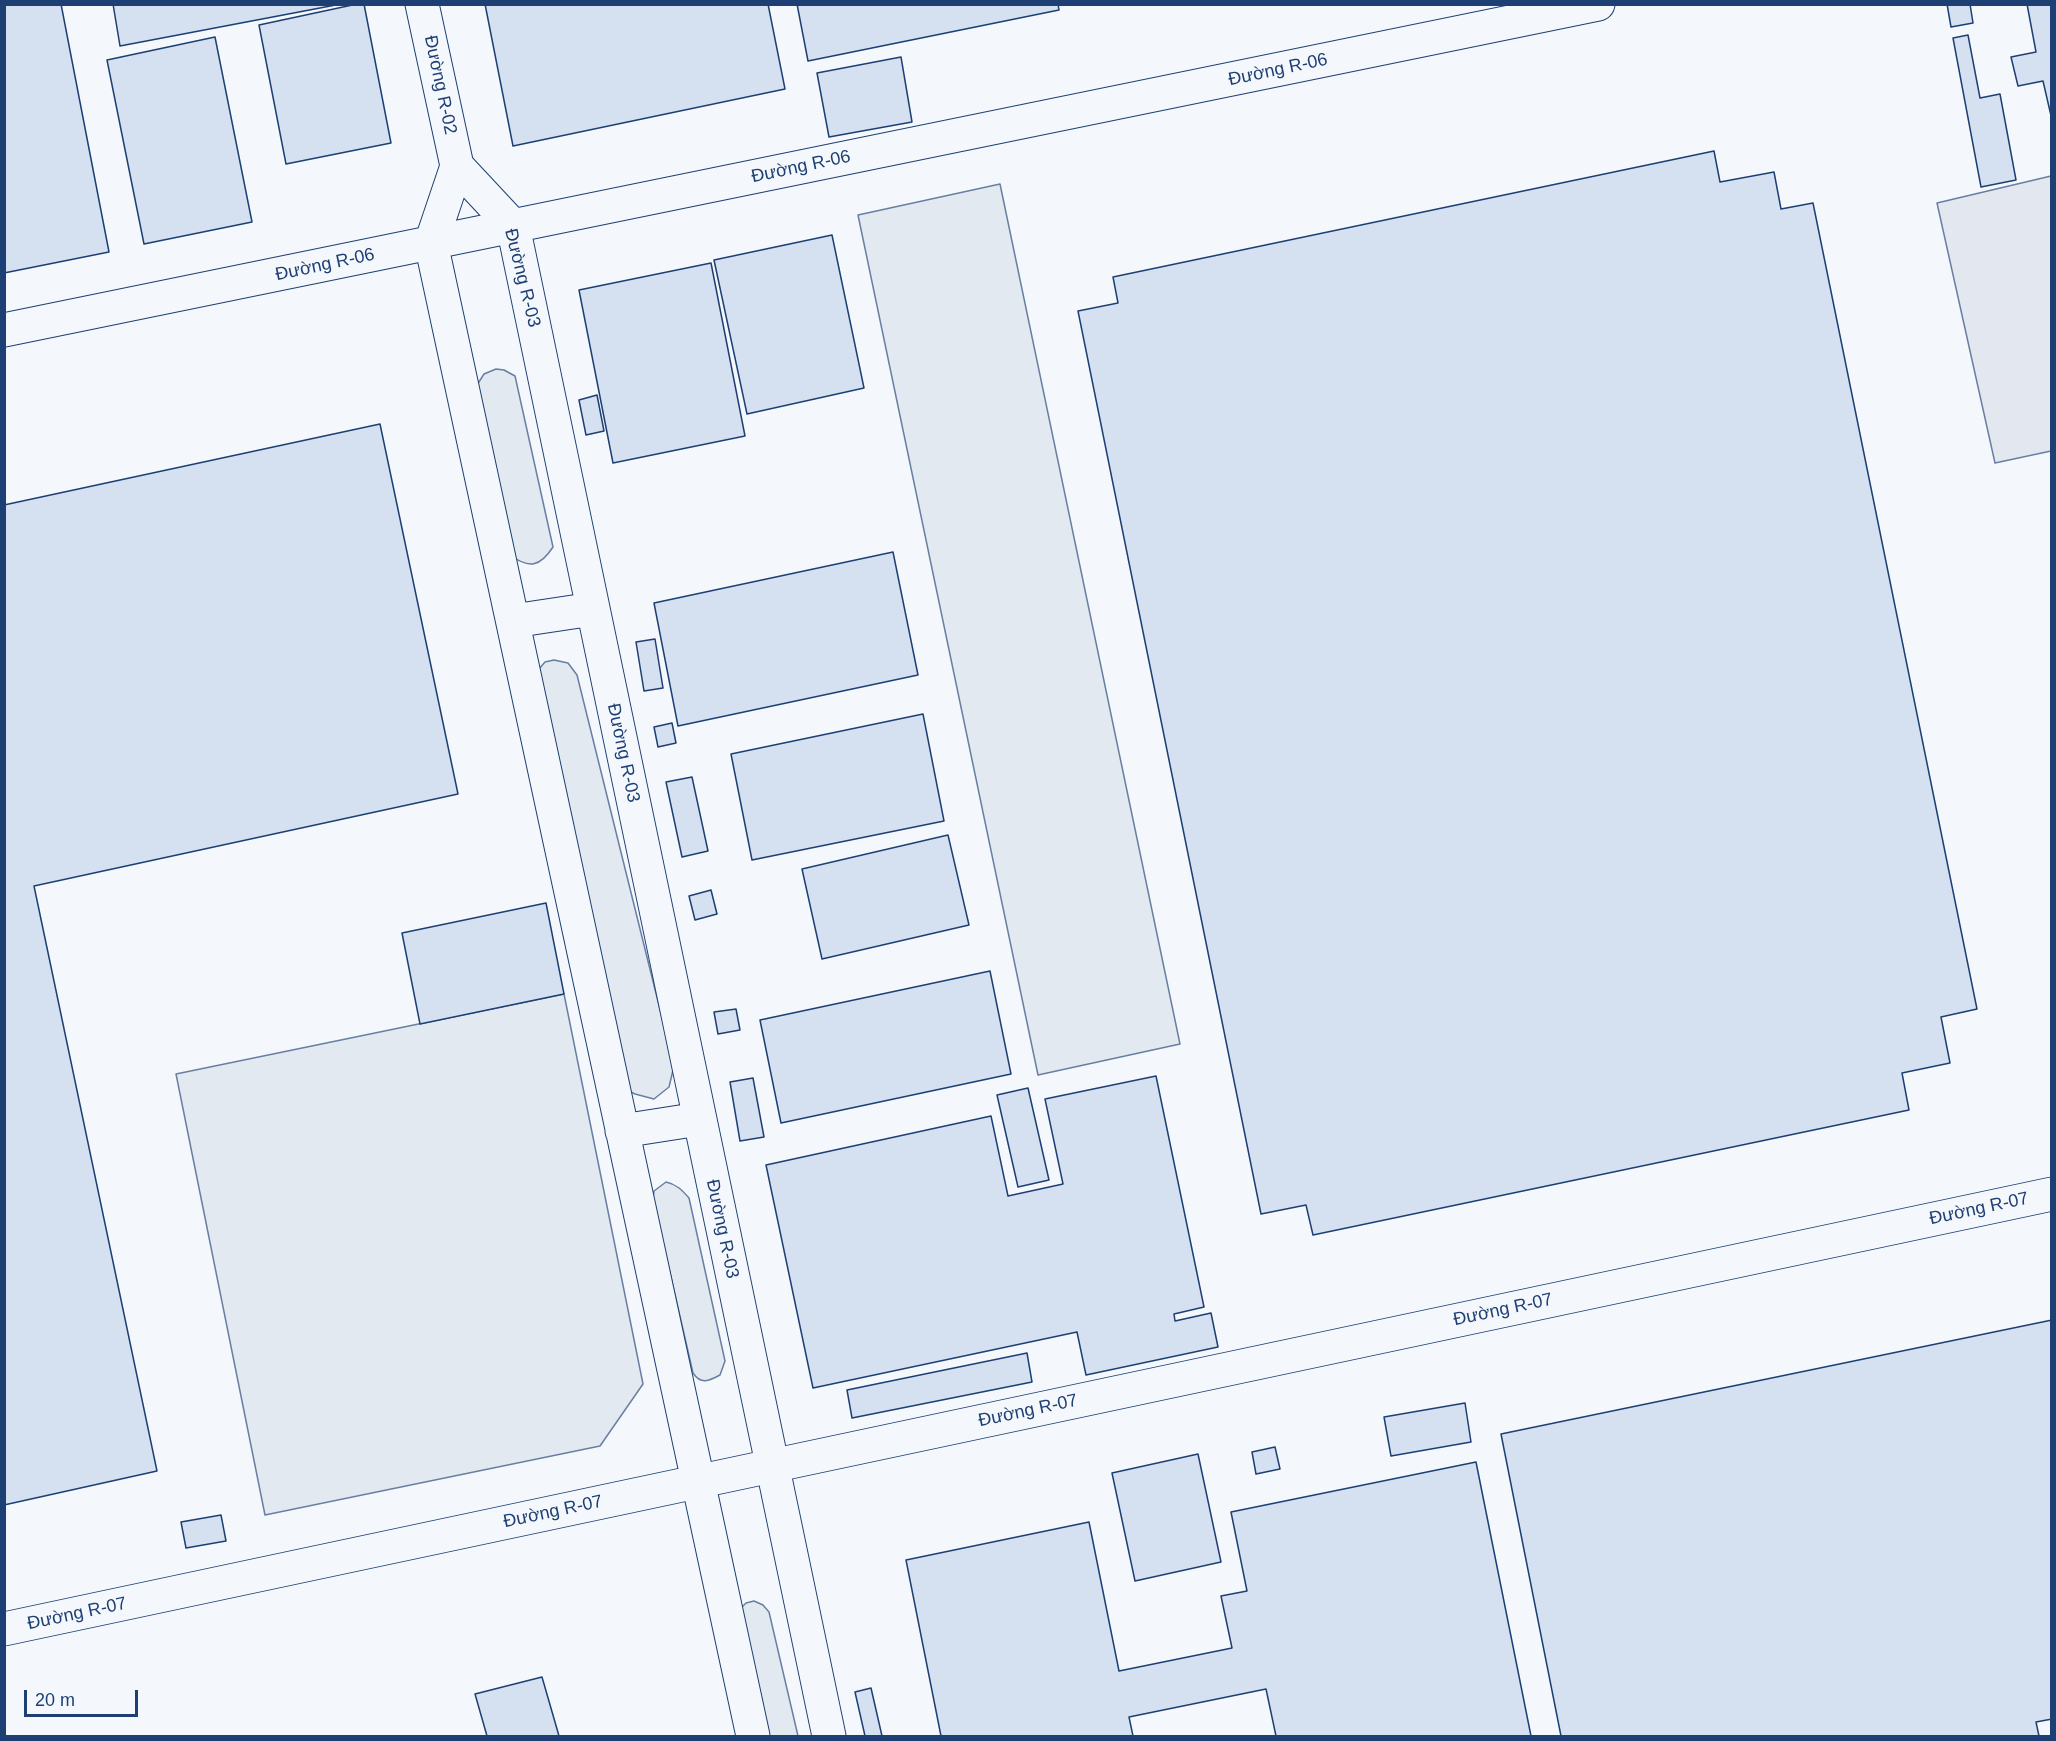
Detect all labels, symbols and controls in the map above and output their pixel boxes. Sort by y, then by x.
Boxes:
street label: Đường R-02 [419,33,461,137]
street label: Đường R-06 [1226,49,1330,91]
street label: Đường R-06 [749,146,853,188]
street label: Đường R-03 [499,226,545,330]
street label: Đường R-06 [273,244,377,286]
street label: Đường R-03 [602,701,644,805]
street label: Đường R-03 [701,1177,743,1281]
street label: Đường R-07 [1927,1188,2031,1230]
street label: Đường R-07 [1451,1289,1555,1331]
street label: Đường R-07 [976,1390,1080,1432]
street label: Đường R-07 [501,1491,605,1533]
street label: Đường R-07 [25,1593,129,1635]
scale bar [27,1678,141,1716]
text: 20 m [35,1690,75,1710]

